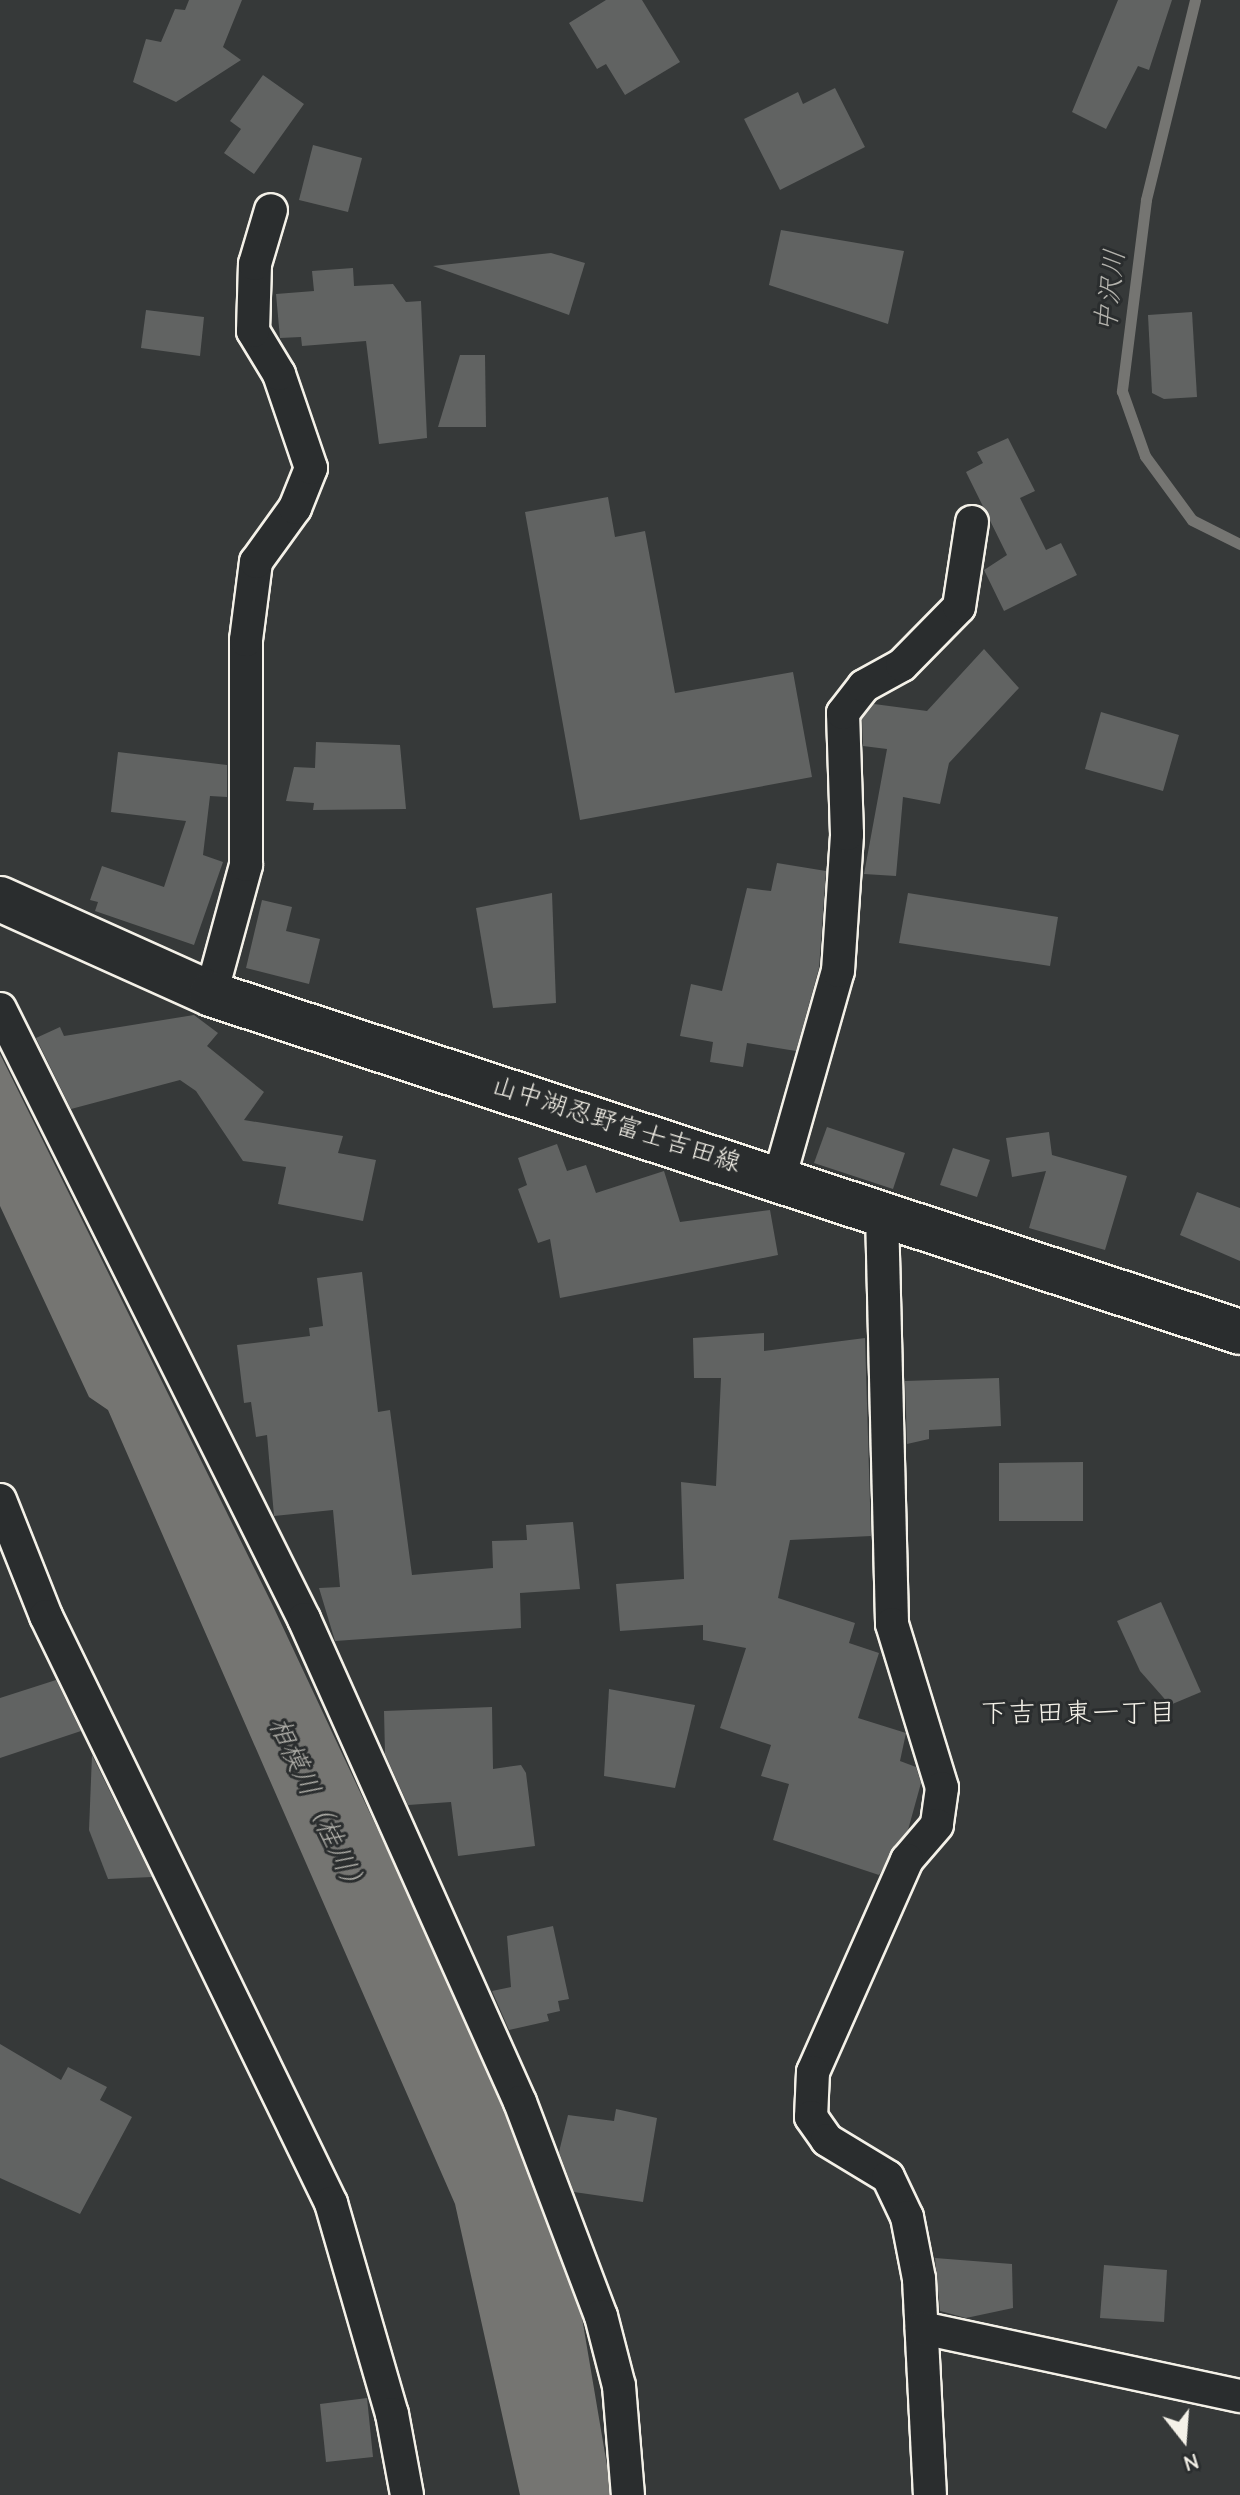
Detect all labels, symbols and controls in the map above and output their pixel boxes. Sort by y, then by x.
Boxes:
water label: 中沢川 [1088,247,1132,335]
street label: 山中湖忍野富士吉田線 [488,1070,744,1180]
district label: 下吉田東一丁目 [980,1696,1176,1730]
water label: 相模川（桂川） [261,1711,375,1903]
north arrow [1144,2399,1224,2479]
text: N [1180,2447,1202,2476]

